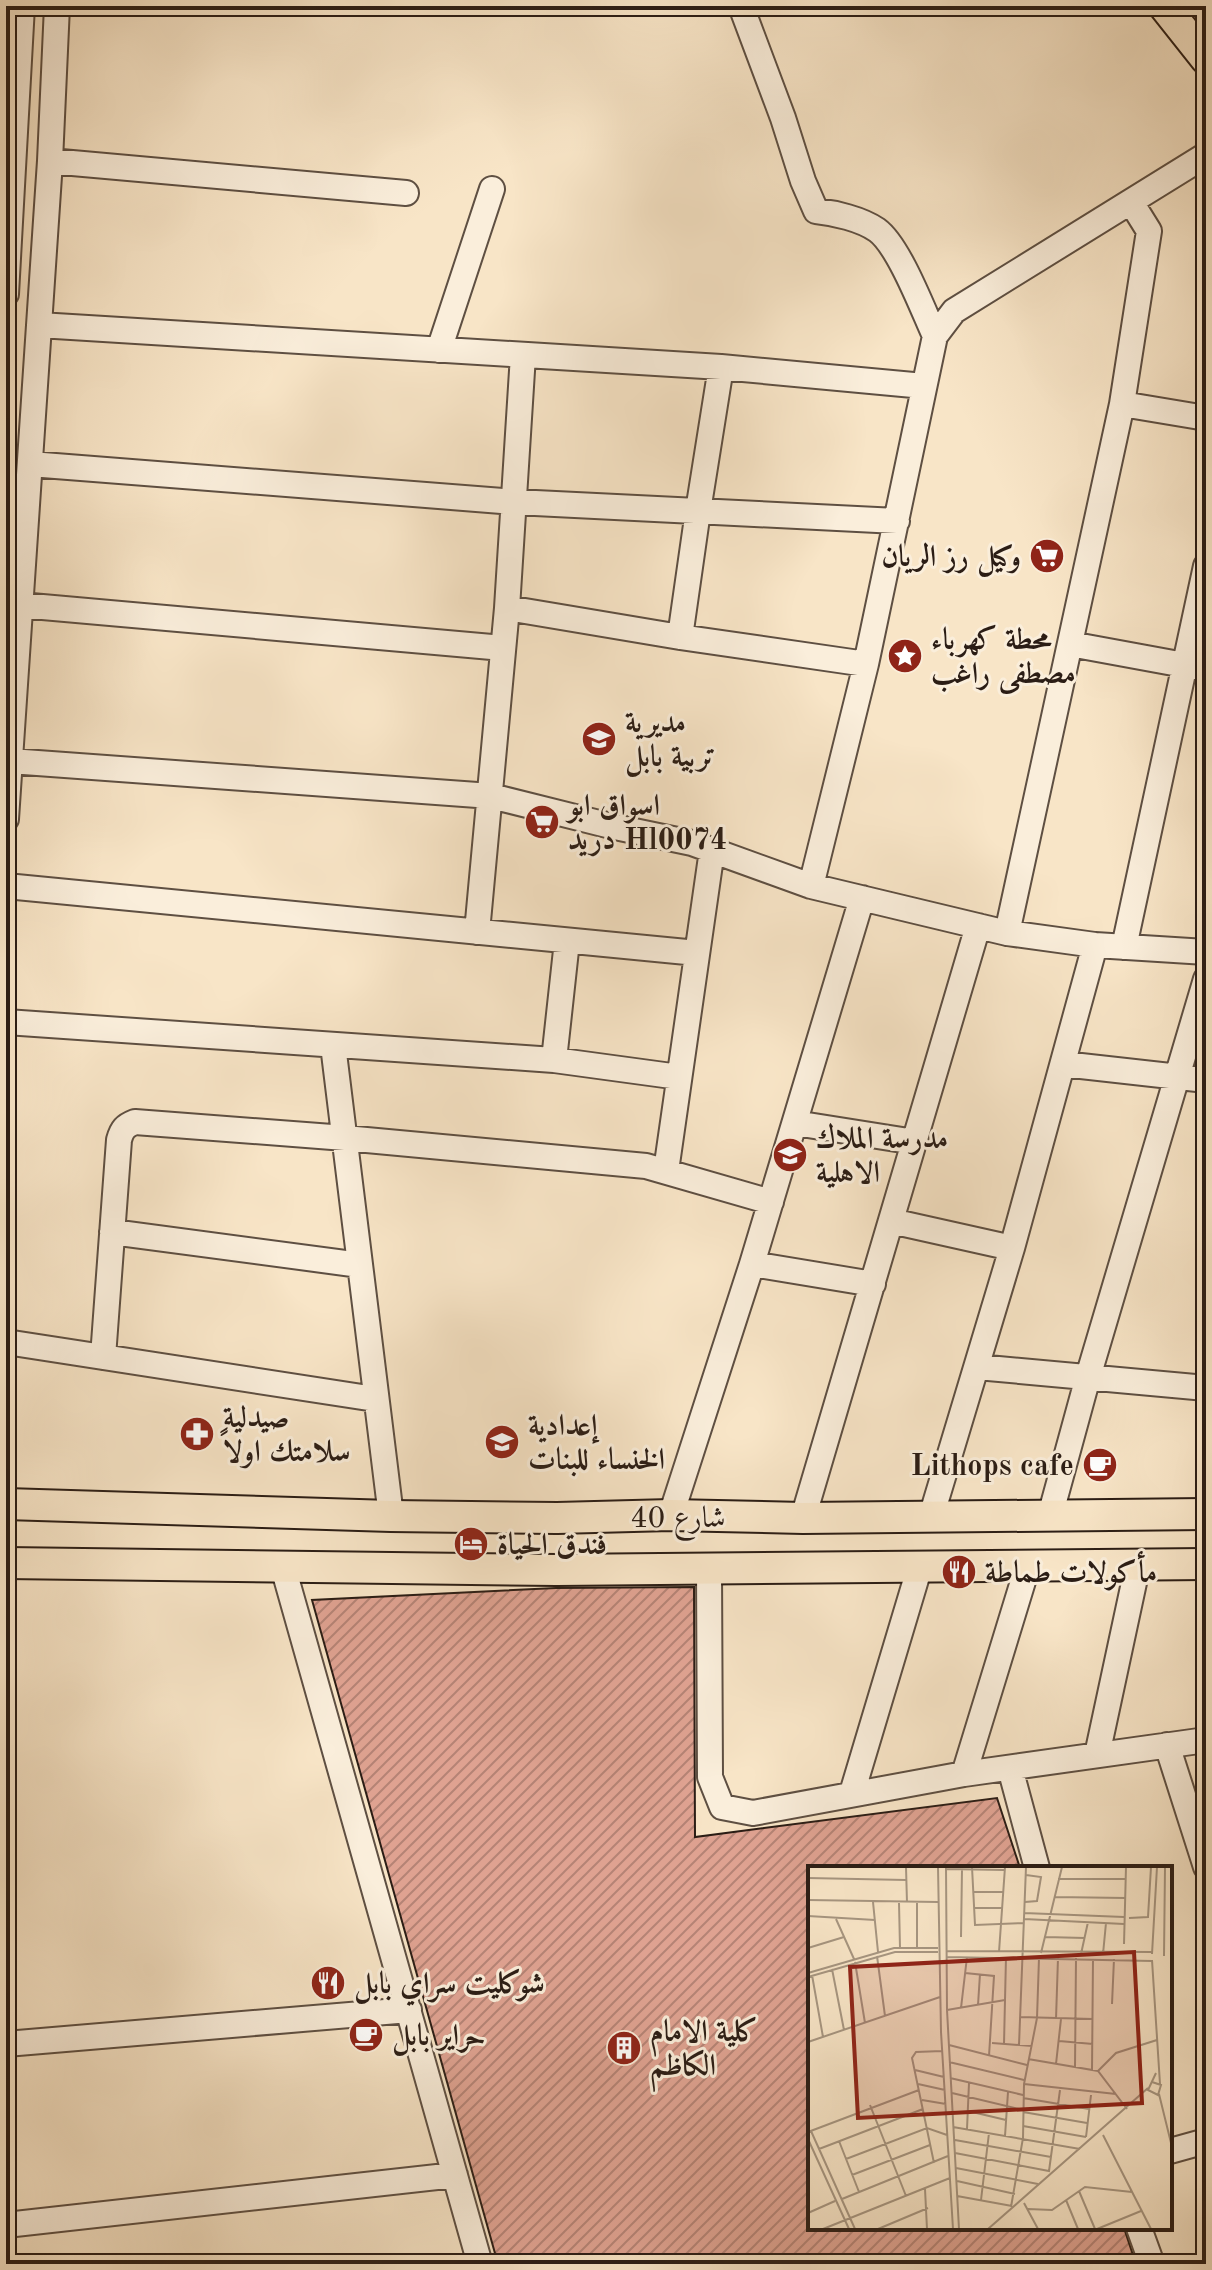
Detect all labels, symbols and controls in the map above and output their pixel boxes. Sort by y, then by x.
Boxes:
supermarket icon: وكيل رز الريان [1028,537,1066,575]
place label: وكيل رز الريان [881,542,1021,577]
place label: محطة كهرباء مصطفى راغب [931,624,1076,695]
place icon: محطة كهرباء مصطفى راغب [886,637,924,675]
place label: مديرية تربية بابل [625,709,716,777]
school or university icon: مديرية تربية بابل [580,720,618,758]
place label: اسواق ابو دريد Hl0074 [565,792,727,857]
supermarket icon: اسواق ابو دريد Hl0074 [523,803,561,841]
place label: مدرسة الملاك الاهلية [816,1122,948,1189]
school or university icon: مدرسة الملاك الاهلية [771,1136,809,1174]
place label: صيدلية سلامتك اولاً [220,1404,351,1469]
place label: إعدادية الخنساء للبنات [528,1412,665,1477]
pharmacy icon: صيدلية سلامتك اولاً [178,1415,216,1453]
school or university icon: إعدادية الخنساء للبنات [483,1423,521,1461]
cafe icon: Lithops cafe [1081,1446,1119,1484]
place label: Lithops cafe [911,1452,1074,1482]
street label: شارع 40 [630,1504,726,1542]
hotel icon: فندق الحياة [452,1525,490,1563]
place label: فندق الحياة [497,1530,607,1561]
place label: مأكولات طماطة [985,1550,1157,1591]
restaurant icon: مأكولات طماطة [940,1553,978,1591]
inset map [808,1866,1172,2230]
restaurant icon: شوكليت سراي بابل [309,1964,347,2002]
place label: شوكليت سراي بابل [354,1968,545,2006]
cafe icon: حراير بابل [347,2016,385,2054]
place label: كلية الامام الكاظم [650,2016,758,2092]
place label: حراير بابل [392,2021,485,2056]
building icon: كلية الامام الكاظم [605,2029,643,2067]

